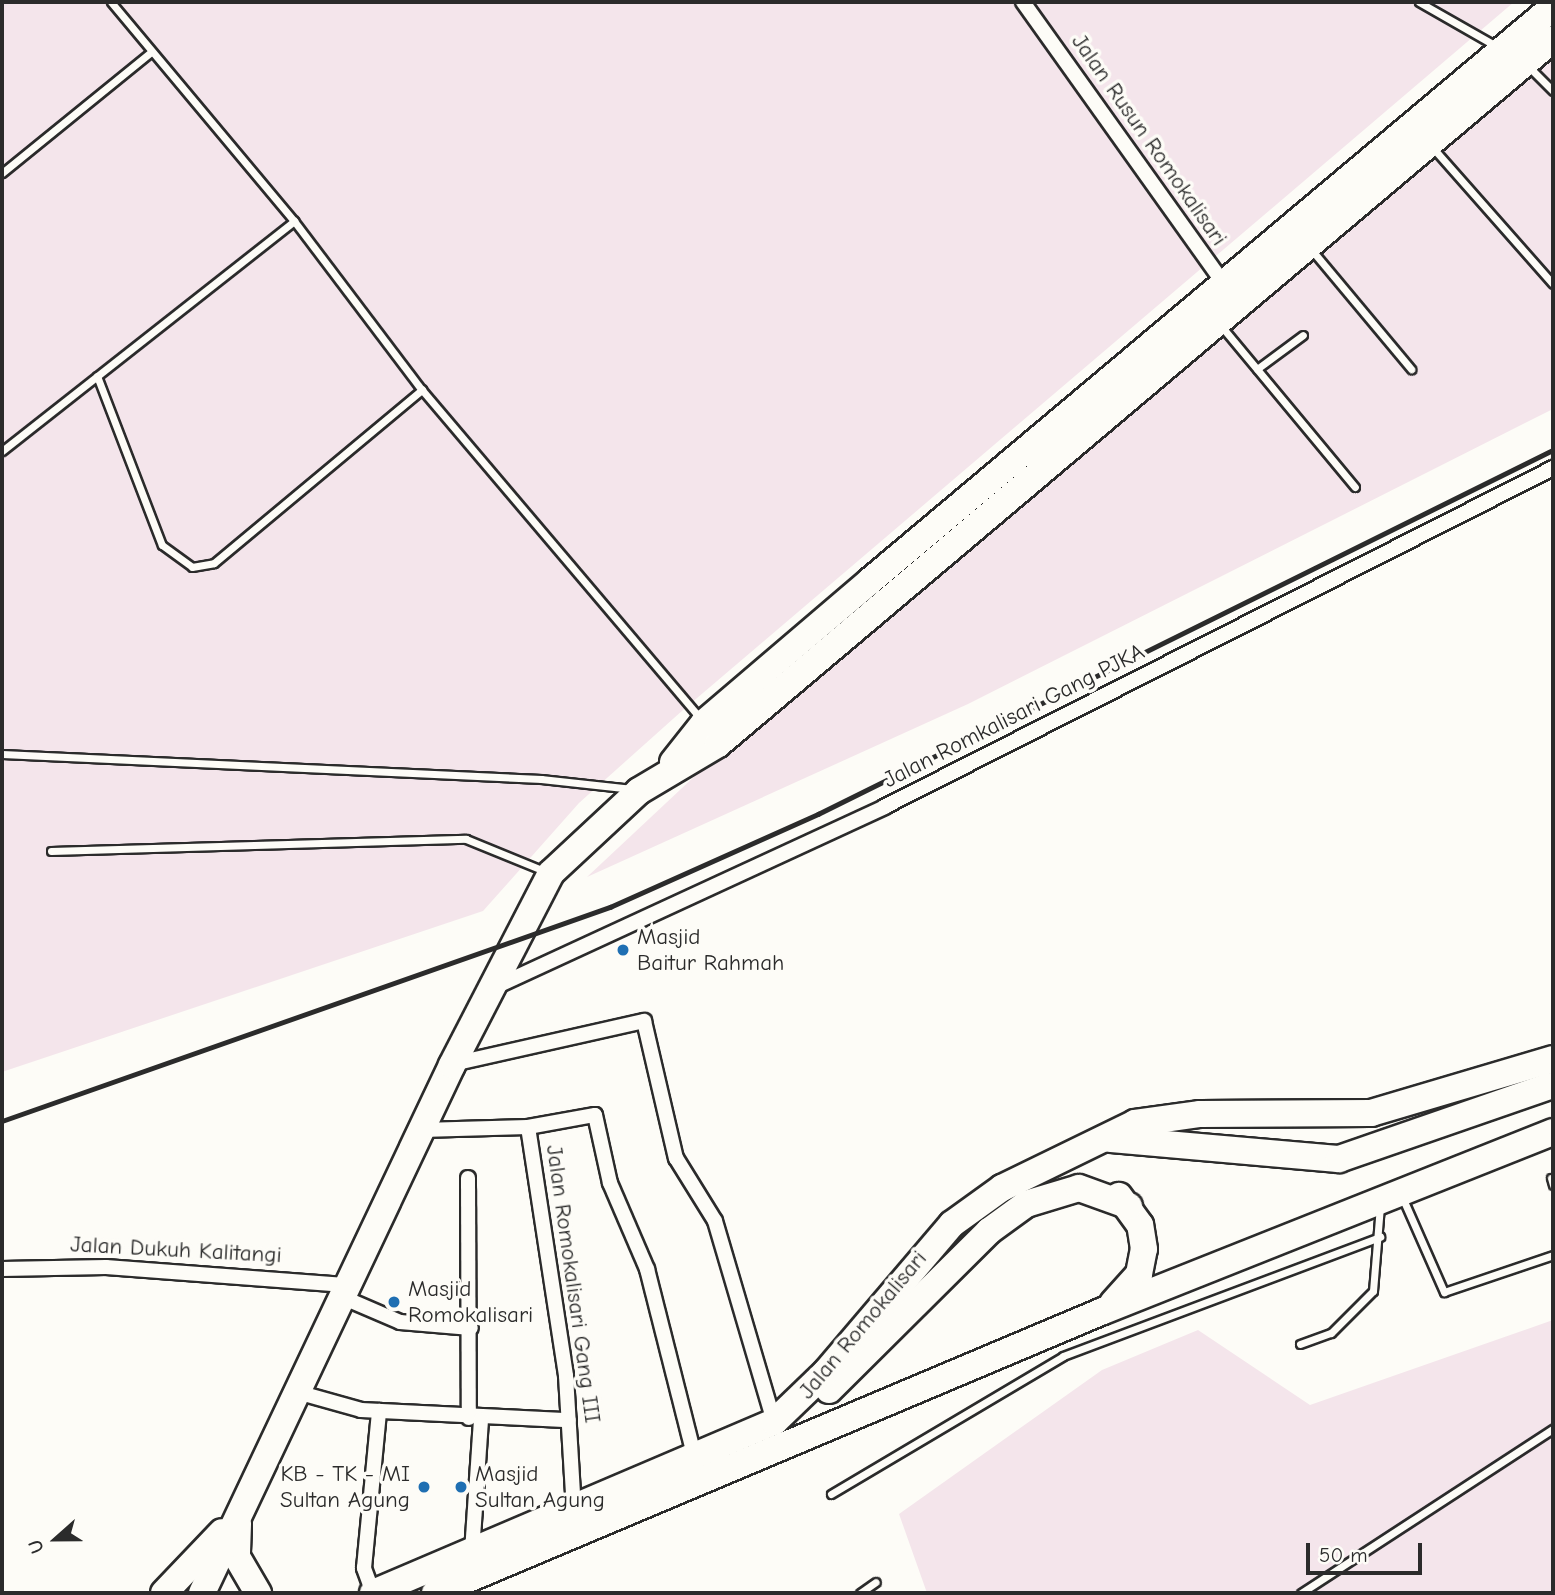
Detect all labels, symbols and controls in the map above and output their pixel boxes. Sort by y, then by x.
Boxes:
street label: Jalan Rusun Romokalisari [1065,29,1233,251]
street label: Jalan Romkalisari Gang PJKA [879,638,1149,794]
place label: Masjid Baitur Rahmah [637,923,784,977]
marker: Masjid Baitur Rahmah [615,942,631,958]
street label: Jalan Romokalisari Gang III [540,1143,606,1425]
street label: Jalan Dukuh Kalitangi [70,1231,282,1269]
street label: Jalan Romokalisari [793,1245,933,1405]
place label: Masjid Romokalisari [408,1275,533,1329]
marker: Masjid Romokalisari [386,1294,402,1310]
place label: KB - TK - MI Sultan Agung [280,1460,410,1514]
place label: Masjid Sultan Agung [475,1460,605,1514]
marker: KB - TK - MI Sultan Agung [416,1479,432,1495]
marker: Masjid Sultan Agung [453,1479,469,1495]
north arrow [21,1504,91,1574]
scale bar [1310,1528,1426,1572]
text: U [24,1537,49,1556]
text: 50 m [1319,1543,1368,1567]

